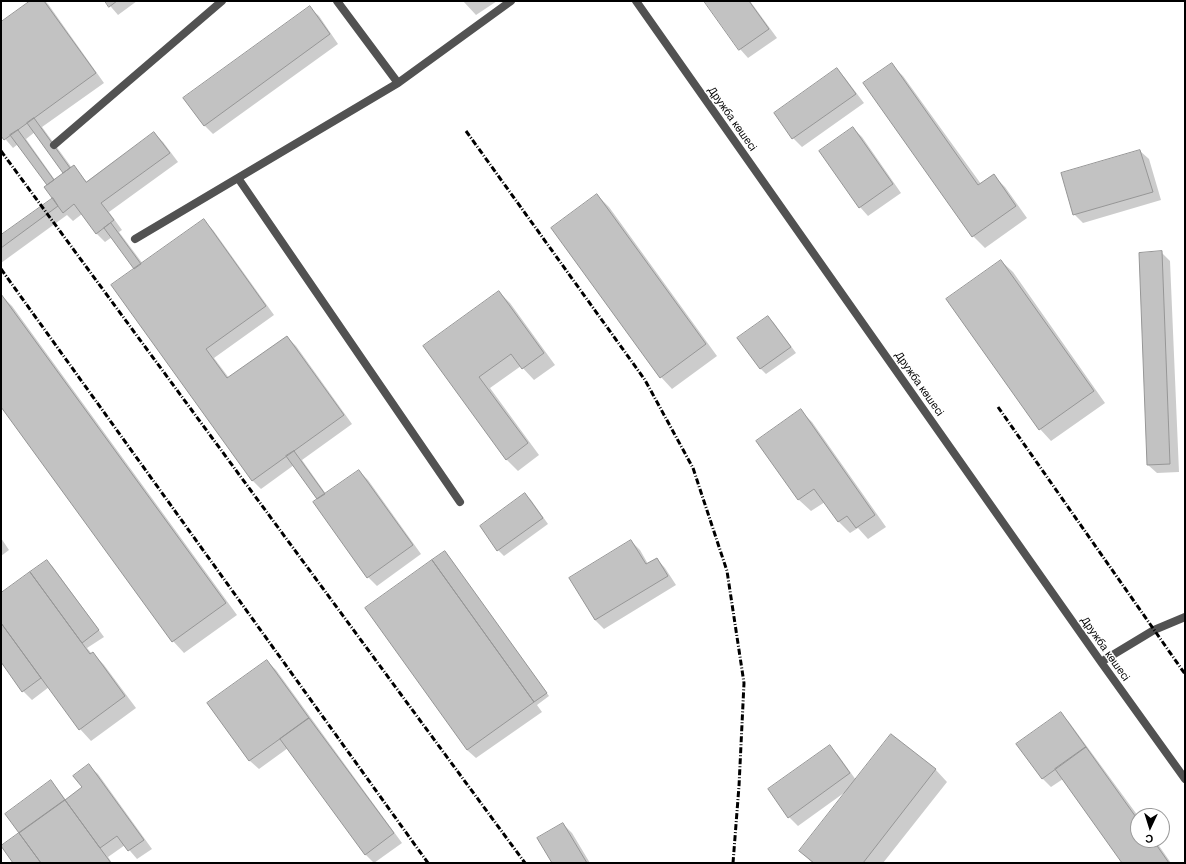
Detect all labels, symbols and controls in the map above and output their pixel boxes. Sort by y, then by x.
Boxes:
street label: Дружба көшесі [705,84,759,154]
street label: Дружба көшесі [892,349,946,419]
street label: Дружба көшесі [1078,614,1132,684]
north arrow [1130,808,1170,848]
text: С [1145,833,1154,845]

